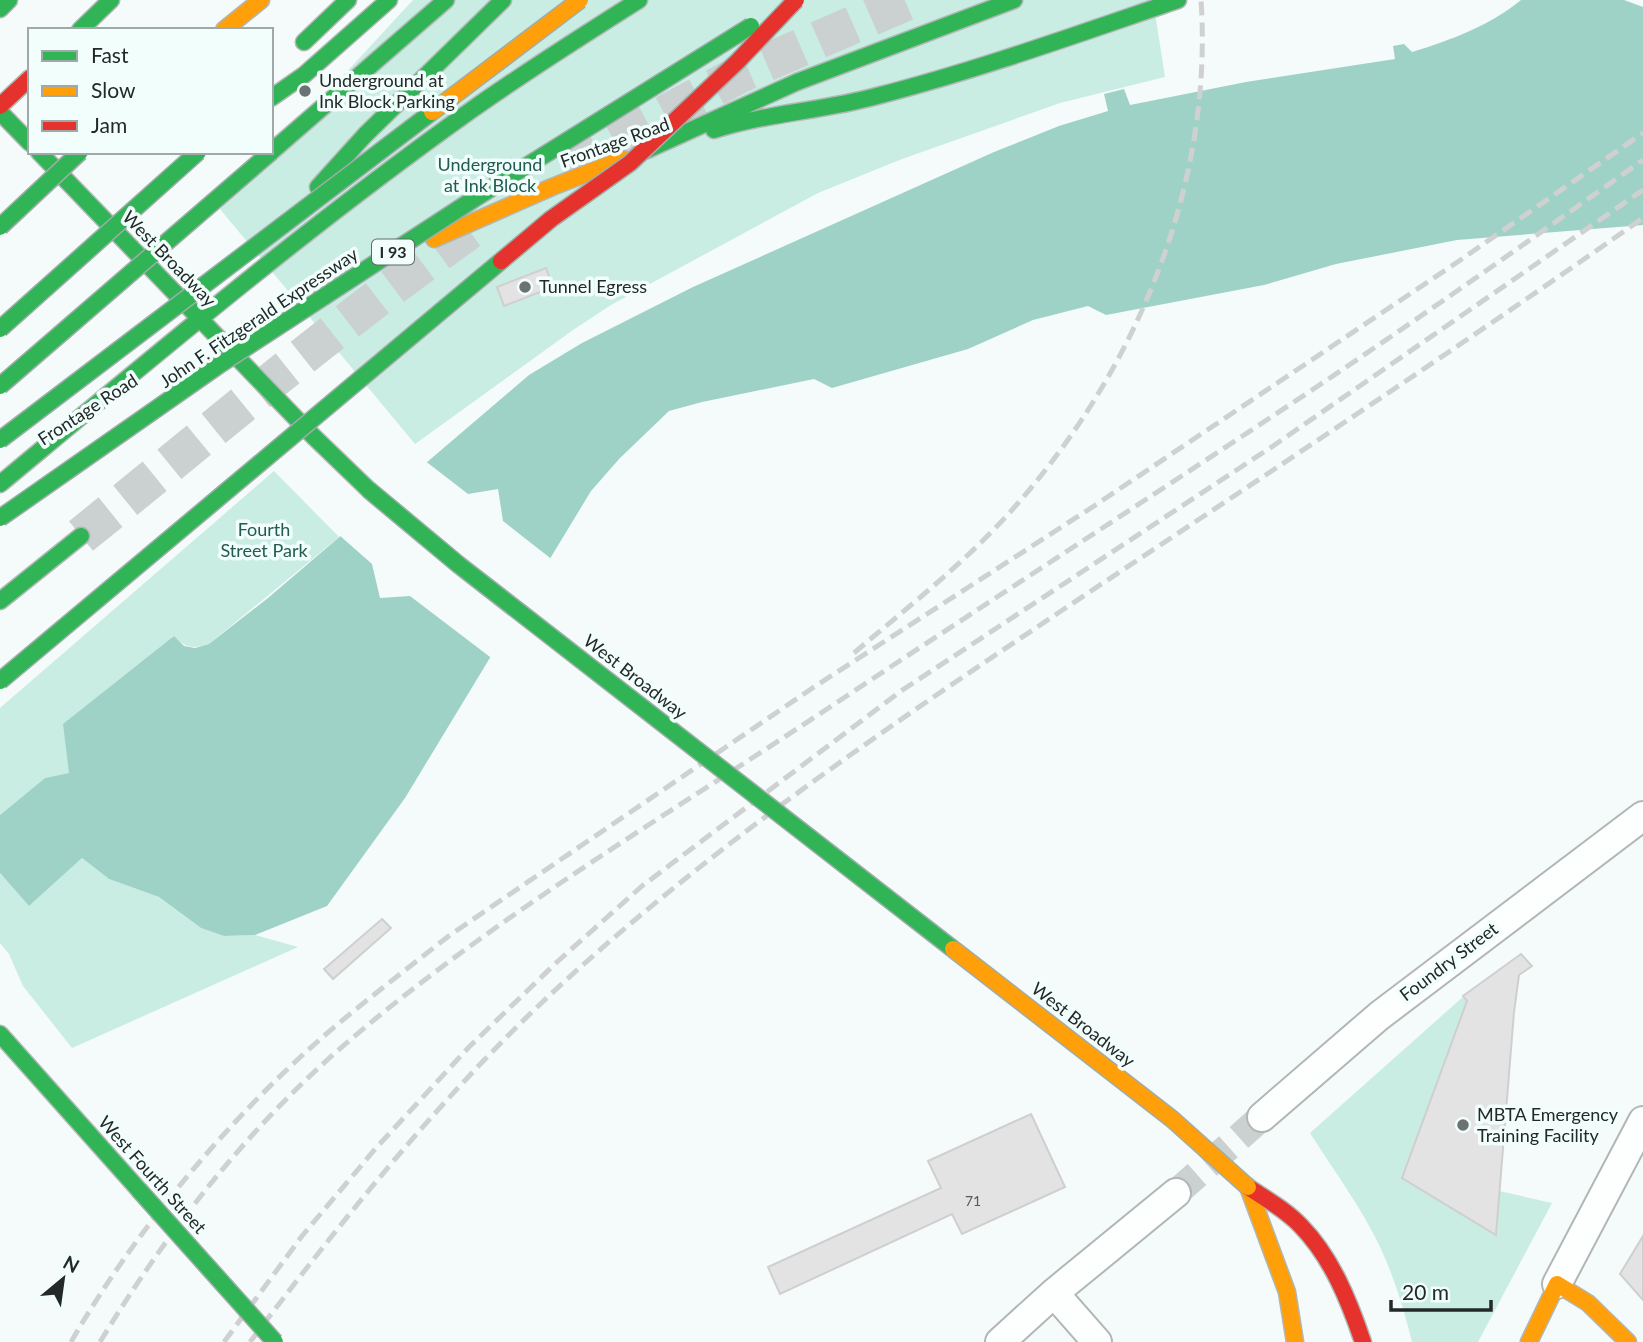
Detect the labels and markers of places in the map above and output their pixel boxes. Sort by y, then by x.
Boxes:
place label: Underground at Ink Block Parking [319,69,455,112]
marker: Underground at Ink Block Parking [297,83,313,99]
place label: Tunnel Egress [539,275,647,297]
marker: Tunnel Egress [517,279,533,295]
place label: MBTA Emergency Training Facility [1477,1103,1619,1146]
marker: MBTA Emergency Training Facility [1455,1117,1471,1133]

